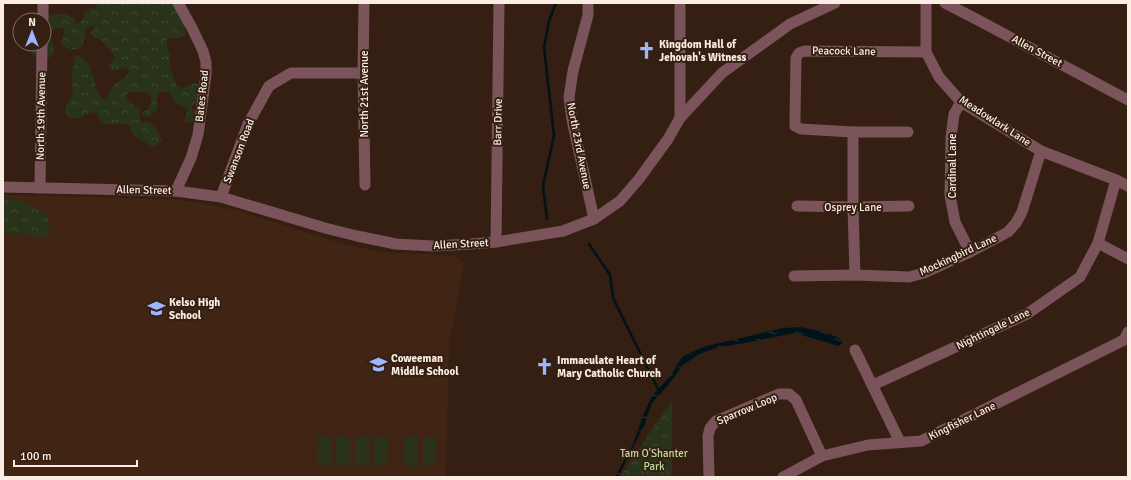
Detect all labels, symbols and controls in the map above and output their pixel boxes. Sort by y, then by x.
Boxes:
north arrow [12,12,52,52]
text: N [28,16,36,29]
street label: Allen Street [1009,32,1065,70]
place label: Kingdom Hall of Jehovah's Witness [659,38,747,64]
church icon: Kingdom Hall of Jehovah's Witness [636,40,656,60]
street label: Peacock Lane [812,44,876,58]
street label: North 21st Avenue [358,50,371,138]
street label: Bates Road [193,69,211,123]
street label: North 19th Avenue [34,72,48,160]
street label: Meadowlark Lane [957,93,1033,149]
street label: Barr Drive [491,98,505,146]
street label: North 23rd Avenue [564,101,594,191]
street label: Swanson Road [221,117,257,185]
street label: Cardinal Lane [946,134,959,198]
street label: Allen Street [116,183,172,197]
street label: Osprey Lane [824,201,882,214]
street label: Mockingbird Lane [917,231,999,279]
street label: Allen Street [433,236,489,252]
place label: Kelso High School [169,296,220,322]
school or university icon: Kelso High School [146,298,166,318]
street label: Nightingale Lane [954,306,1032,352]
place label: Coweeman Middle School [391,352,459,378]
school or university icon: Coweeman Middle School [368,354,388,374]
place label: Immaculate Heart of Mary Catholic Church [557,354,661,380]
church icon: Immaculate Heart of Mary Catholic Church [534,356,554,376]
street label: Sparrow Loop [715,390,779,428]
street label: Kingfisher Lane [926,399,998,443]
scale bar [14,442,137,468]
park label: Tam O'Shanter Park [620,447,688,473]
text: 100 m [20,449,52,464]

